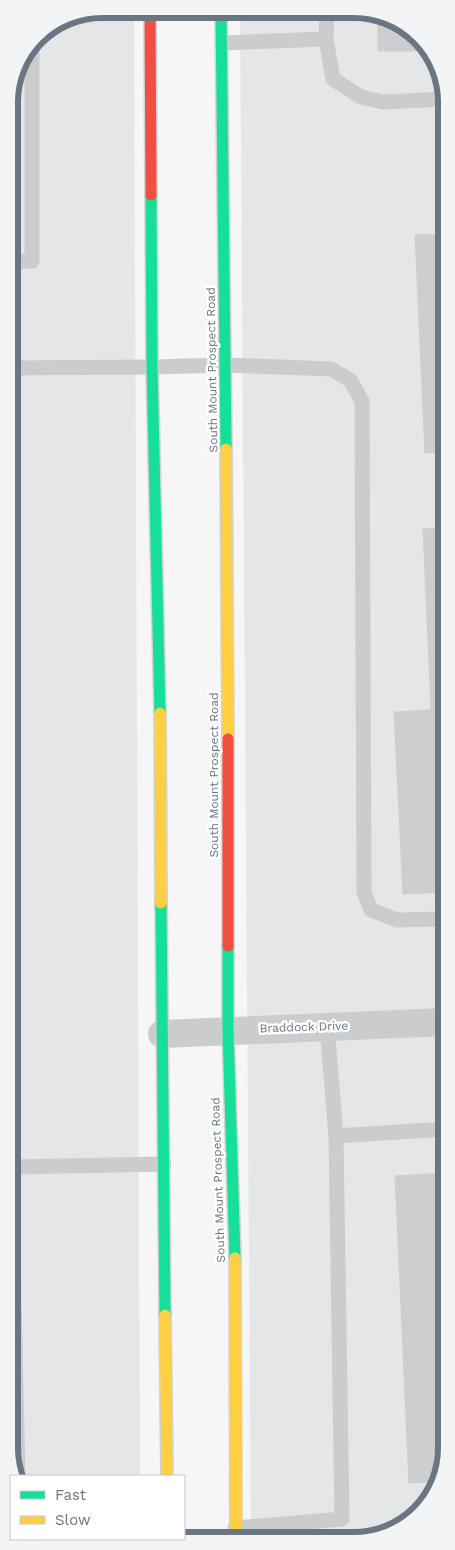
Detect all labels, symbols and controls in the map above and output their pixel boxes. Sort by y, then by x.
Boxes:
street label: South Mount Prospect Road [204,287,220,453]
street label: South Mount Prospect Road [207,692,221,858]
street label: Braddock Drive [259,1018,349,1036]
street label: South Mount Prospect Road [208,1097,228,1263]
legend [10,1475,185,1540]
text: Fast [55,1486,87,1504]
text: Slow [55,1511,91,1529]

